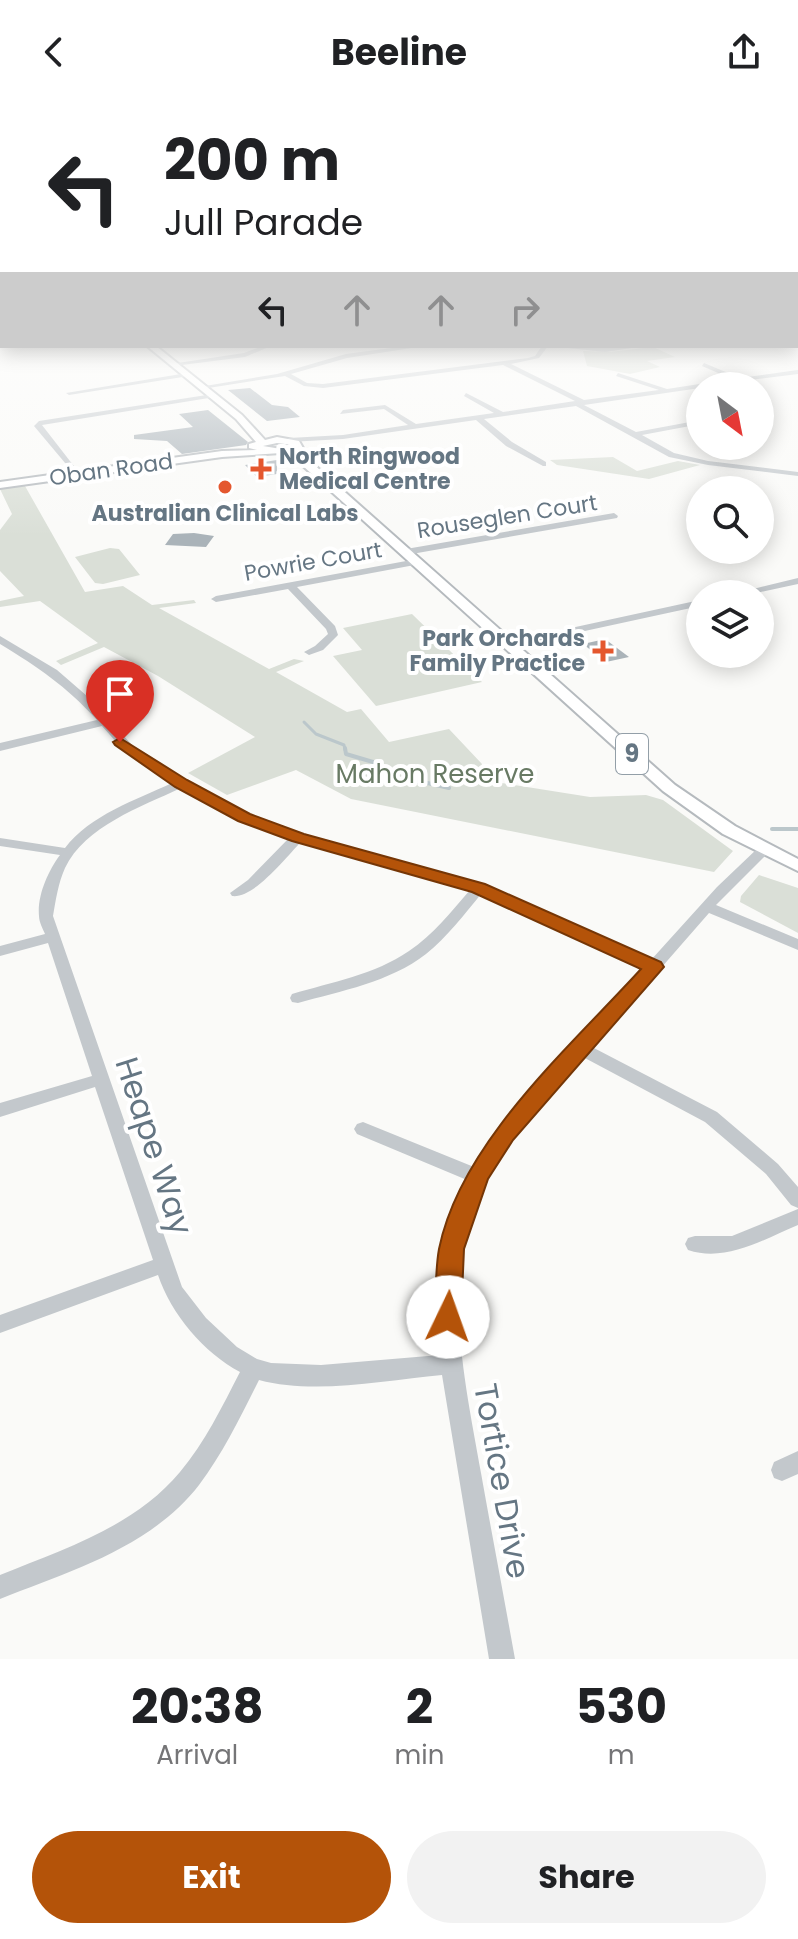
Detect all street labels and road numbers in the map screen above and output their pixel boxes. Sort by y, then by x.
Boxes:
street label: Oban Road [47,446,175,493]
street label: Rouseglen Court [415,487,599,546]
street label: Powrie Court [242,534,384,589]
road number: 9 [616,734,648,774]
street label: Heape Way [105,1051,204,1241]
street label: Tortice Drive [463,1380,542,1582]

